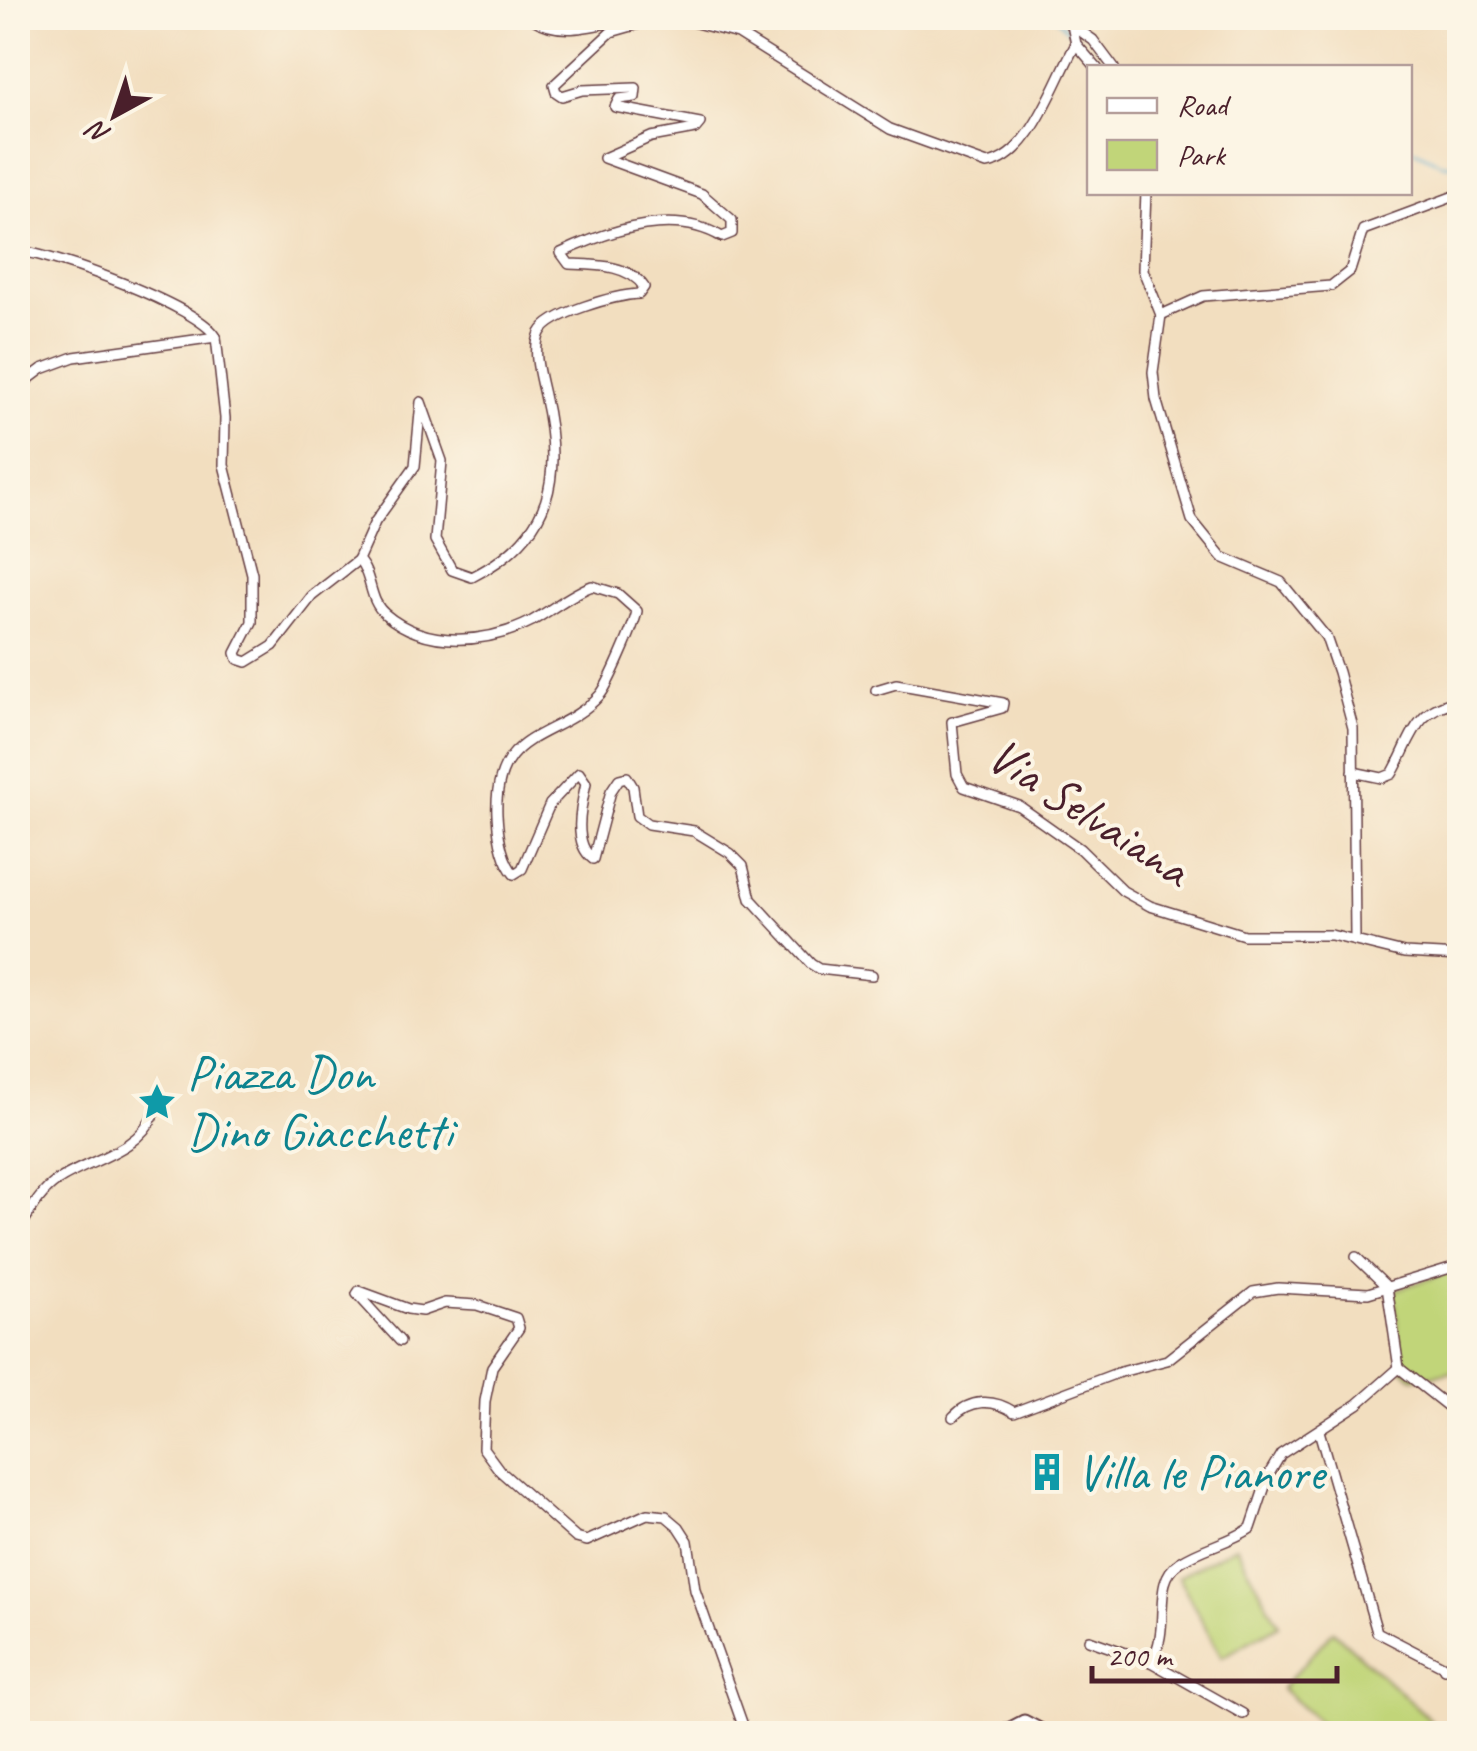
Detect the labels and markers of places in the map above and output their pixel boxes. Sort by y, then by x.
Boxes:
place label: Piazza Don Dino Giacchetti [187,1042,458,1163]
place icon: Piazza Don Dino Giacchetti [136,1081,178,1123]
place label: Villa le Pianore [1077,1441,1328,1504]
building icon: Villa le Pianore [1026,1451,1068,1493]

